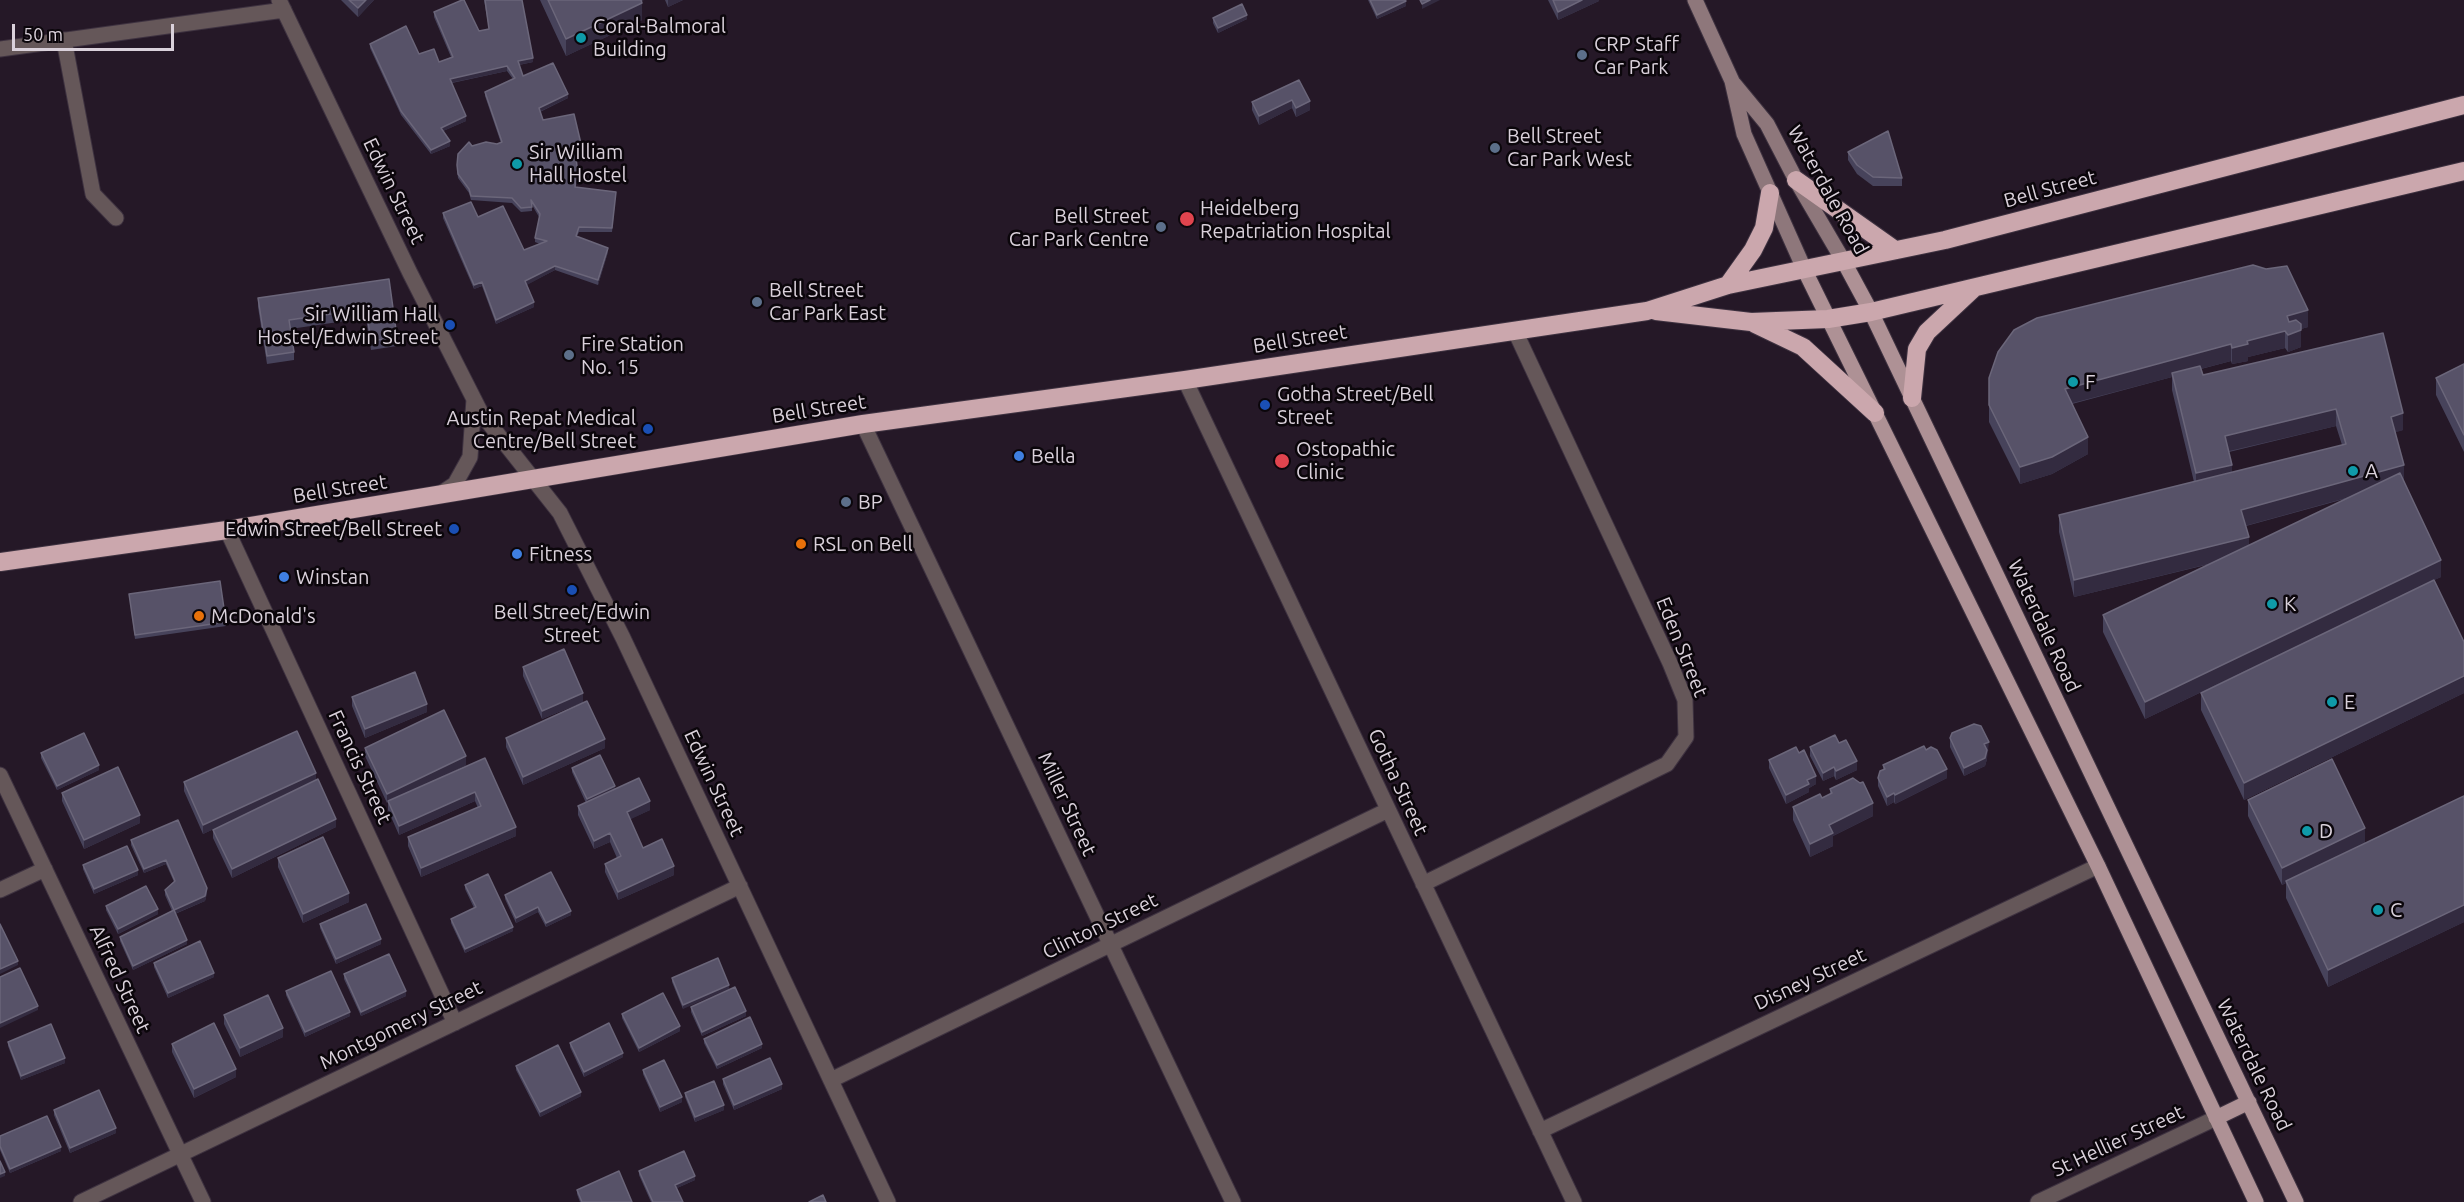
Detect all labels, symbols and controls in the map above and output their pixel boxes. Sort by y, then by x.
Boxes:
scale bar [15,12,177,50]
place label: Coral-Balmoral Building [593,14,726,61]
text: 50 m [23,24,63,44]
marker: Coral-Balmoral Building [574,31,588,45]
place label: CRP Staff Car Park [1594,32,1679,79]
marker: CRP Staff Car Park [1575,48,1589,62]
street label: Waterdale Road [1783,121,1873,259]
place label: Bell Street Car Park West [1507,124,1632,171]
street label: Edwin Street [358,134,430,248]
place label: Sir William Hall Hostel [529,140,627,187]
marker: Bell Street Car Park West [1488,141,1502,155]
marker: Sir William Hall Hostel [510,157,524,171]
street label: Bell Street [2001,165,2099,213]
place label: Heidelberg Repatriation Hospital [1200,196,1391,243]
place label: Bell Street Car Park Centre [1009,204,1149,251]
marker: Heidelberg Repatriation Hospital [1178,210,1196,228]
marker: Bell Street Car Park Centre [1154,220,1168,234]
place label: Bell Street Car Park East [769,278,886,325]
marker: Bell Street Car Park East [750,295,764,309]
place label: Sir William Hall Hostel/Edwin Street [257,302,438,349]
marker: Sir William Hall Hostel/Edwin Street [443,318,457,332]
street label: Bell Street [1251,320,1349,358]
place label: Fire Station No. 15 [581,332,684,379]
marker: Fire Station No. 15 [562,348,576,362]
place label: F [2085,370,2096,394]
marker: F [2066,375,2080,389]
place label: Gotha Street/Bell Street [1277,382,1434,429]
street label: Bell Street [770,390,868,428]
marker: Gotha Street/Bell Street [1258,398,1272,412]
place label: Austin Repat Medical Centre/Bell Street [447,406,636,453]
marker: Austin Repat Medical Centre/Bell Street [641,422,655,436]
place label: Ostopathic Clinic [1296,437,1395,484]
place label: Bella [1031,444,1076,468]
marker: Bella [1012,449,1026,463]
marker: Ostopathic Clinic [1273,452,1291,470]
place label: A [2365,459,2378,483]
marker: A [2346,464,2360,478]
street label: Bell Street [291,470,389,508]
place label: BP [858,490,883,514]
marker: BP [839,495,853,509]
place label: Edwin Street/Bell Street [225,517,442,541]
marker: Edwin Street/Bell Street [447,522,461,536]
place label: RSL on Bell [813,532,913,556]
marker: RSL on Bell [794,537,808,551]
place label: Fitness [529,542,592,566]
marker: Fitness [510,547,524,561]
street label: Waterdale Road [2003,556,2085,696]
place label: Winstan [296,565,369,589]
marker: Winstan [277,570,291,584]
marker: Bell Street/Edwin Street [565,583,579,597]
place label: K [2284,592,2296,616]
street label: Eden Street [1651,594,1713,700]
marker: K [2265,597,2279,611]
place label: Bell Street/Edwin Street [494,600,650,647]
place label: McDonald's [211,604,316,628]
marker: McDonald's [192,609,206,623]
place label: E [2344,690,2355,714]
marker: E [2325,695,2339,709]
street label: Francis Street [323,706,397,828]
street label: Gotha Street [1363,725,1433,839]
street label: Edwin Street [679,726,749,840]
street label: Miller Street [1033,748,1101,860]
place label: D [2319,819,2333,843]
marker: D [2300,824,2314,838]
street label: Clinton Street [1039,888,1161,964]
place label: C [2390,898,2402,922]
marker: C [2371,903,2385,917]
street label: Alfred Street [84,921,156,1037]
street label: Disney Street [1750,943,1870,1015]
street label: Montgomery Street [316,975,486,1075]
street label: Waterdale Road [2212,995,2296,1135]
street label: St Hellier Street [2048,1100,2188,1182]

